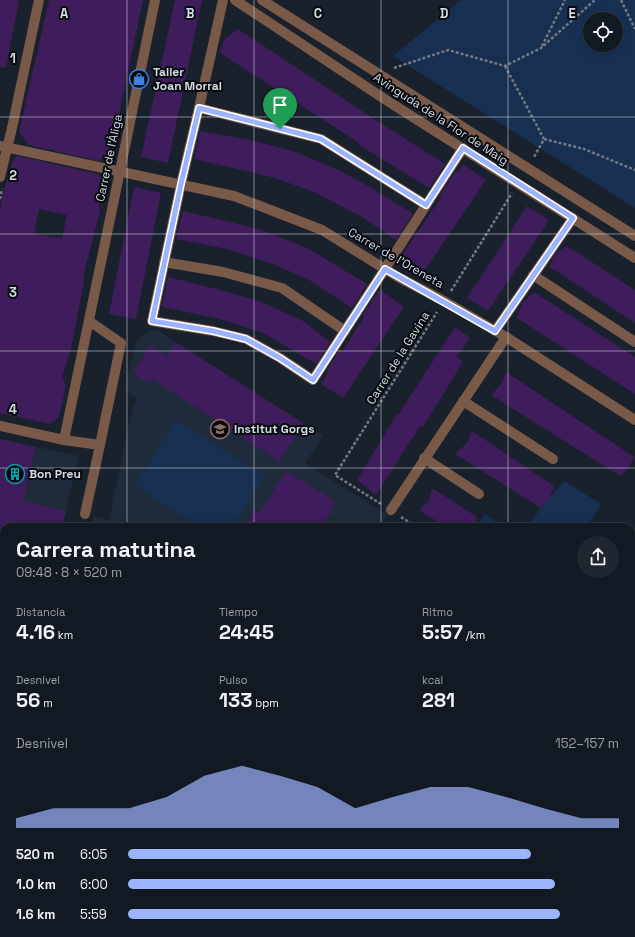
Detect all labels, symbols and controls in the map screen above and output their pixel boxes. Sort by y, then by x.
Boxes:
text: A [60,5,69,22]
text: B [186,5,195,22]
text: C [314,5,322,22]
text: D [440,5,449,22]
text: E [568,5,576,22]
map controls [583,12,623,52]
button: locate [583,12,623,52]
text: 1 [10,50,16,67]
place label: Taller Joan Morral [153,64,222,94]
shop icon: Taller Joan Morral [128,68,150,90]
street label: Avinguda de la Flor de Maig [370,69,512,169]
pin [263,88,297,129]
icon: arrive [269,94,291,116]
street label: Carrer de l'Àliga [92,113,126,203]
text: 2 [9,167,17,184]
street label: Carrer de l'Oreneta [345,224,447,292]
text: 3 [9,284,17,301]
street label: Carrer de la Gavina [363,308,433,408]
text: 4 [9,401,17,418]
school or university icon: Institut Gorgs [209,418,231,440]
place label: Institut Gorgs [234,421,315,437]
building icon: Bon Preu [4,463,26,485]
place label: Bon Preu [29,466,81,482]
text: Carrera matutina [16,535,196,563]
button: share [577,536,619,578]
text: 09:48 · 8 × 520 m [16,564,122,581]
text: Distancia [16,605,65,619]
text: Tiempo [219,605,258,619]
text: Ritmo [422,605,453,619]
text: 4.16 [16,619,55,645]
text: 24:45 [219,619,274,645]
text: 5:57 [422,619,463,645]
text: km [55,628,73,642]
text: /km [463,628,485,642]
text: Desnivel [16,673,60,687]
text: Pulso [219,673,248,687]
text: kcal [422,673,443,687]
text: 56 [16,687,40,713]
text: 133 [219,687,252,713]
text: 281 [422,687,455,713]
text: m [40,696,53,710]
text: bpm [252,696,279,710]
text: Desnivel [16,735,68,752]
text: 152–157 m [555,735,619,752]
text: 520 m [16,846,54,863]
text: 6:05 [80,846,107,863]
text: 1.0 km [16,876,56,893]
text: 6:00 [80,876,108,893]
text: 1.6 km [16,906,55,923]
text: 5:59 [80,906,107,923]

